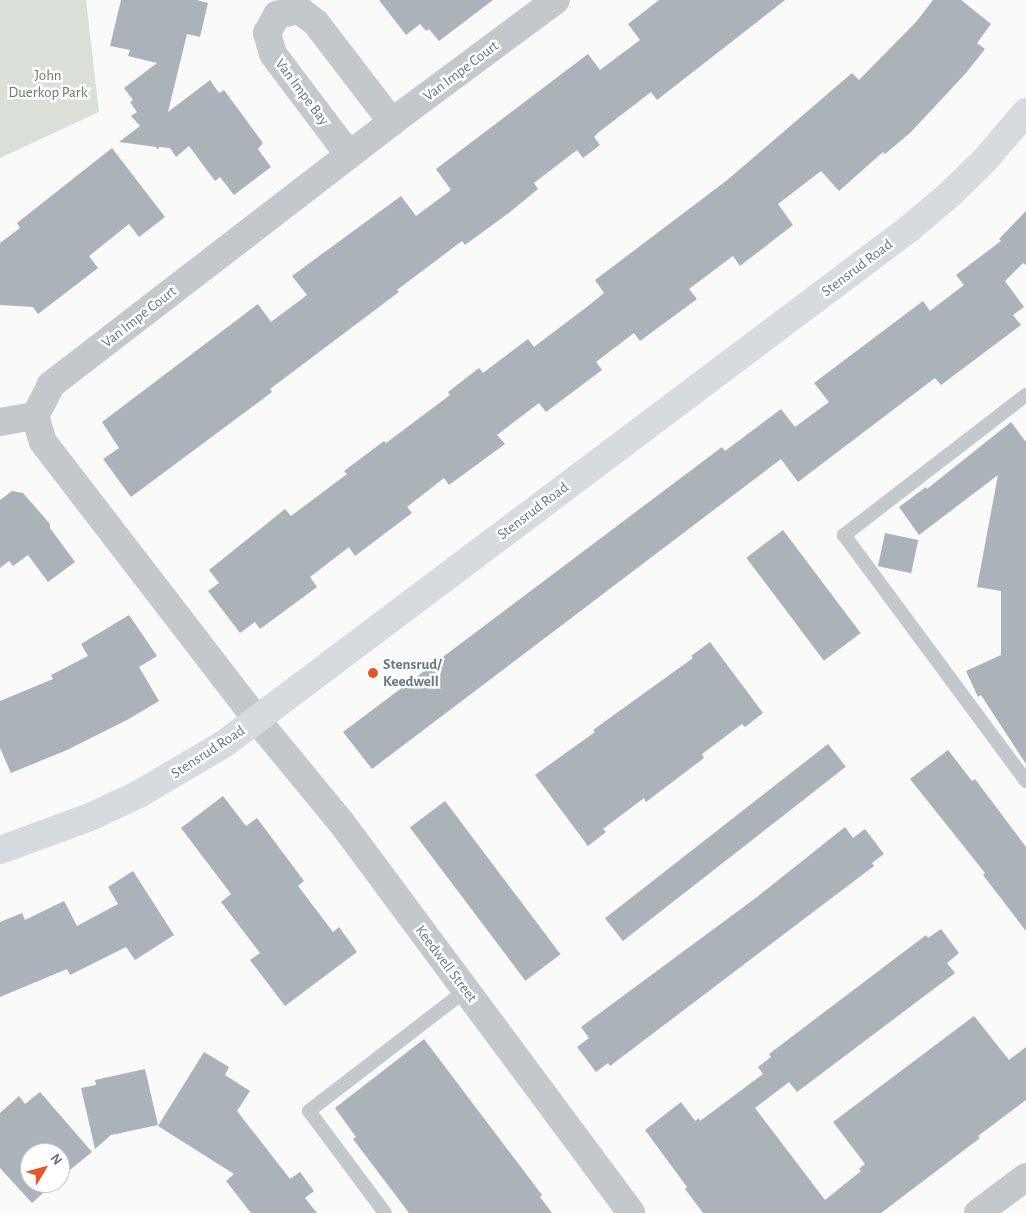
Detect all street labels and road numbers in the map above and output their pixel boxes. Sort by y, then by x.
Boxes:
street label: Van Impe Court [420,37,502,105]
street label: Van Impe Bay [271,55,333,129]
street label: Stensrud Road [818,235,896,301]
street label: Van Impe Court [98,282,180,352]
street label: Stensrud Road [494,478,572,544]
street label: Stensrud Road [168,721,248,783]
street label: Keedwell Street [411,922,481,1006]

